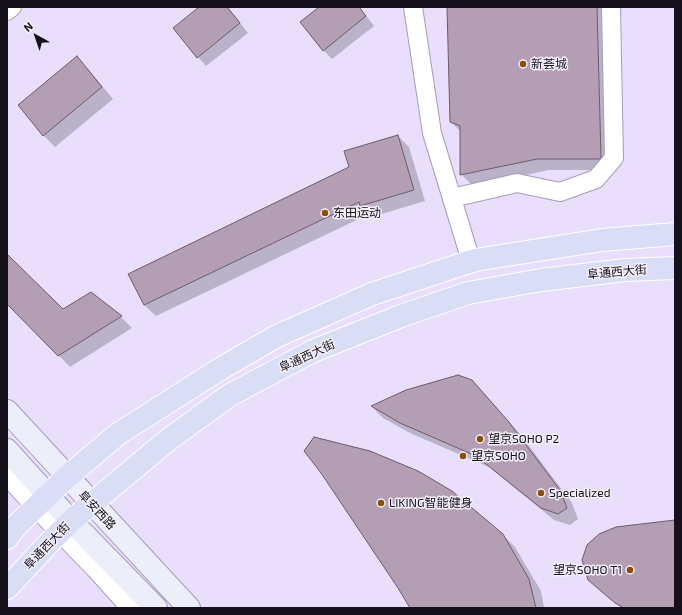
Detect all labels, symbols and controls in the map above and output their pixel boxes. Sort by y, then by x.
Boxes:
north arrow [16,16,56,56]
text: N [21,19,35,34]
place label: 新荟城 [531,57,567,71]
marker: 新荟城 [518,59,528,69]
place label: 东田运动 [333,206,381,220]
marker: 东田运动 [320,208,330,218]
street label: 阜通西大街 [586,262,648,282]
street label: 阜通西大街 [277,337,337,375]
place label: 望京SOHO P2 [488,432,559,446]
marker: 望京SOHO P2 [475,434,485,444]
place label: 望京SOHO [471,449,526,463]
marker: 望京SOHO [458,451,468,461]
place label: Specialized [549,486,611,500]
street label: 阜安西路 [75,488,119,532]
marker: Specialized [536,488,546,498]
place label: LIKING智能健身 [389,496,473,510]
marker: LIKING智能健身 [376,498,386,508]
street label: 阜通西大街 [21,519,73,573]
place label: 望京SOHO T1 [553,563,622,577]
marker: 望京SOHO T1 [625,565,635,575]

